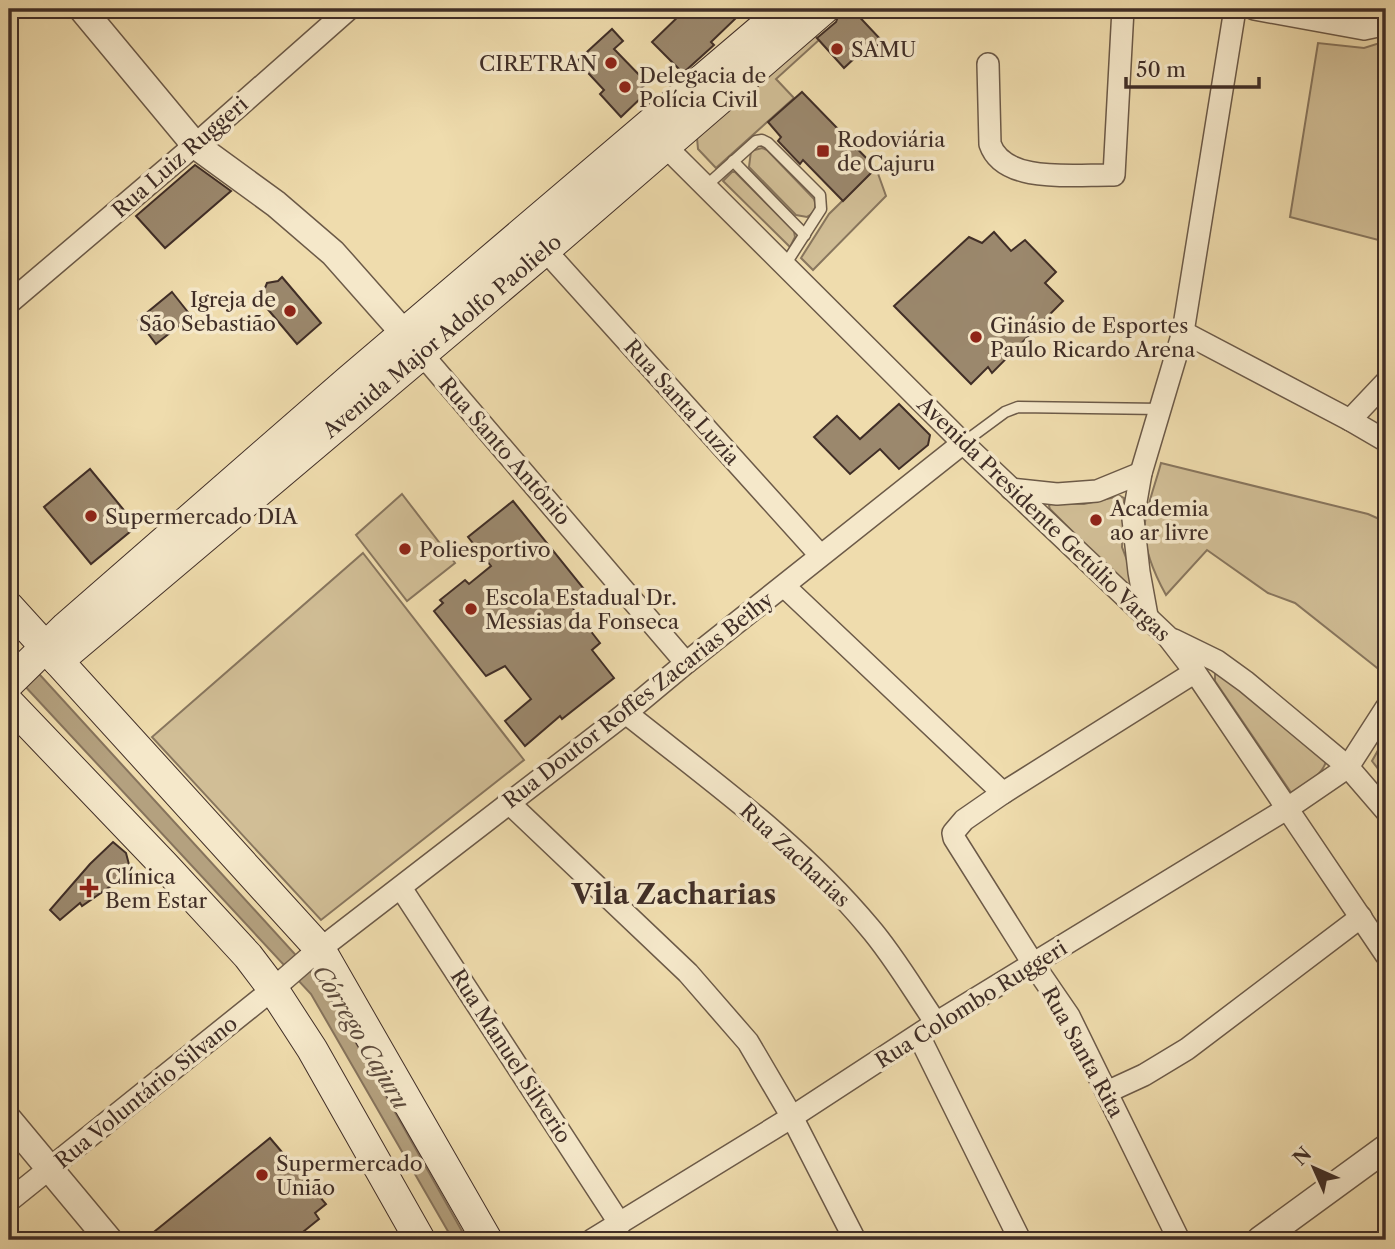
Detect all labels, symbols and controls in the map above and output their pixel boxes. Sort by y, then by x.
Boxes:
place label: SAMU [851,37,916,62]
marker: SAMU [829,41,845,57]
scale bar [1126,46,1258,90]
place label: CIRETRAN [479,51,597,76]
marker: CIRETRAN [603,55,619,71]
text: 50 m [1136,57,1186,82]
place label: Delegacia de Polícia Civil [639,63,766,112]
marker: Delegacia de Polícia Civil [617,79,633,95]
street label: Rua Luiz Ruggeri [107,91,253,223]
place label: Rodoviária de Cajuru [837,127,946,176]
marker: Rodoviária de Cajuru [815,143,831,159]
street label: Avenida Major Adolfo Paolielo [317,229,566,444]
place label: Igreja de São Sebastião [139,287,276,336]
marker: Igreja de São Sebastião [282,303,298,319]
place label: Ginásio de Esportes Paulo Ricardo Arena [990,313,1196,362]
marker: Ginásio de Esportes Paulo Ricardo Arena [968,329,984,345]
street label: Rua Santa Luzia [619,334,746,471]
street label: Rua Santo Antônio [434,372,576,530]
street label: Avenida Presidente Getúlio Vargas [912,391,1175,646]
place label: Academia ao ar livre [1109,496,1210,545]
place label: Supermercado DIA [105,504,298,529]
marker: Supermercado DIA [83,508,99,524]
marker: Academia ao ar livre [1088,512,1104,528]
place label: Poliesportivo [419,537,551,562]
marker: Poliesportivo [397,541,413,557]
place label: Escola Estadual Dr. Messias da Fonseca [485,585,680,634]
street label: Rua Doutor Roffes Zacarias Beihy [498,587,778,813]
marker: Escola Estadual Dr. Messias da Fonseca [463,601,479,617]
street label: Rua Zacharias [735,798,855,912]
place label: Clínica Bem Estar [105,864,208,913]
district label: Vila Zacharias [571,877,776,911]
marker: Clínica Bem Estar [79,878,99,898]
street label: Rua Colombo Ruggeri [871,935,1071,1073]
water label: Córrego Cajuru [307,960,415,1115]
street label: Rua Manuel Silverio [445,964,577,1148]
street label: Rua Santa Rita [1037,982,1130,1122]
street label: Rua Voluntário Silvano [50,1011,242,1173]
north arrow [1280,1134,1350,1204]
text: N [1288,1142,1316,1170]
place label: Supermercado União [276,1151,423,1200]
marker: Supermercado União [254,1167,270,1183]

